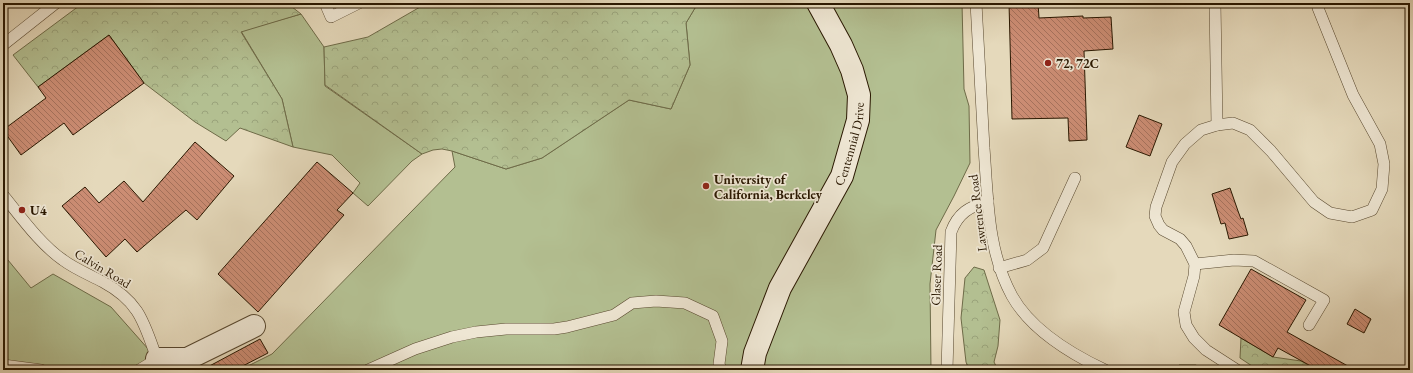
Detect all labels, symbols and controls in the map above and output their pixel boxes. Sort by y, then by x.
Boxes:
place label: 72, 72C [1056,55,1099,72]
marker: 72, 72C [1043,58,1053,68]
street label: Centennial Drive [830,102,868,189]
place label: University of California, Berkeley [714,171,823,203]
street label: Lawrence Road [964,173,991,252]
marker: University of California, Berkeley [701,181,711,191]
place label: U4 [30,202,47,219]
marker: U4 [17,205,27,215]
street label: Glaser Road [927,244,946,306]
street label: Calvin Road [71,245,135,292]

